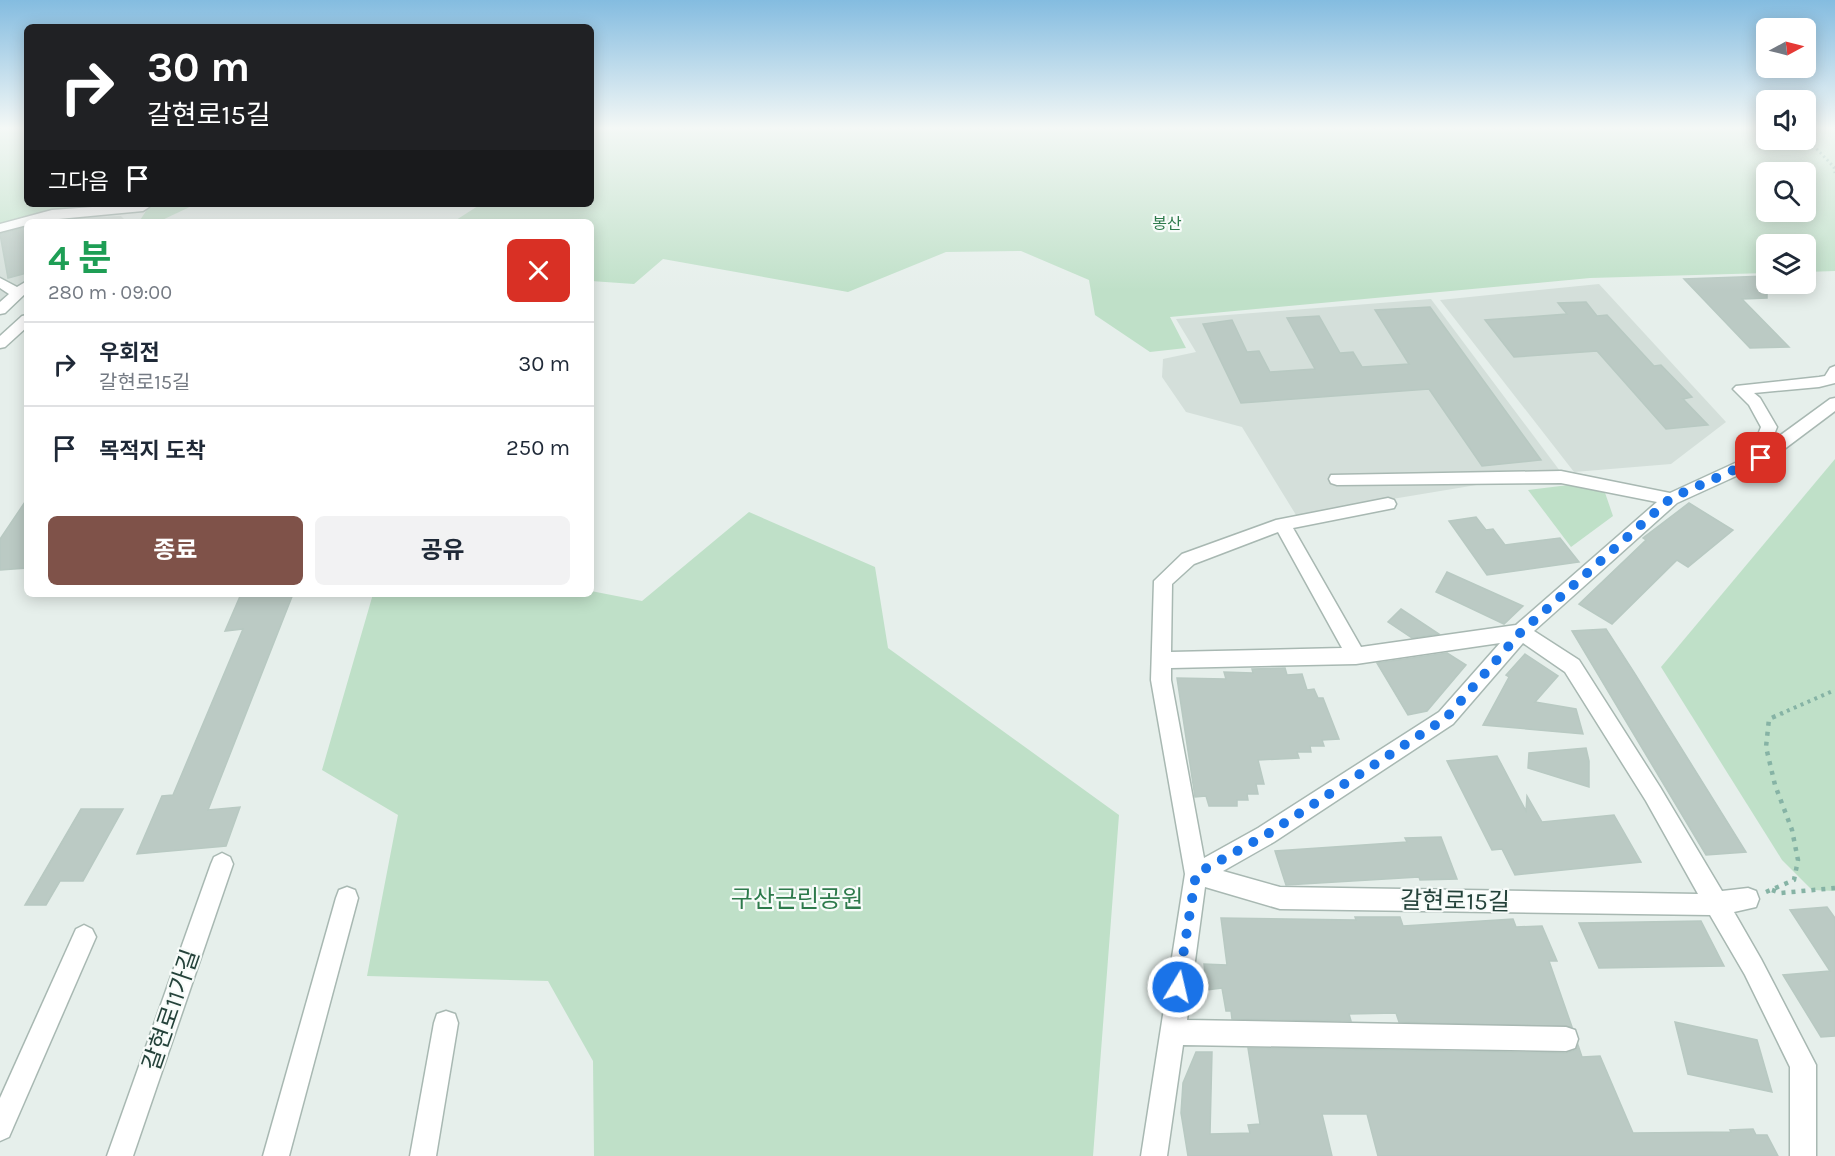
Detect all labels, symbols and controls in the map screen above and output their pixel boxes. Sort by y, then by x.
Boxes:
north arrow [1756,18,1816,78]
map controls [1756,18,1816,294]
text: 30 m [147,42,250,92]
icon: right [48,48,126,126]
button: sound [1756,90,1816,150]
text: 갈현로15길 [147,99,271,131]
icon: arrive [121,162,154,195]
button: search [1756,162,1816,222]
text: 그다음 [48,169,109,195]
park label: 봉산 [1152,214,1182,233]
button: layers [1756,234,1816,294]
text: 4 분 [48,237,112,279]
button: close [507,239,570,302]
text: 280 m · 09:00 [48,281,172,304]
text: 우회전 [99,340,160,366]
icon: right [48,348,81,381]
text: 30 m [518,351,570,377]
text: 갈현로15길 [99,371,191,394]
icon: arrive [48,432,81,465]
pin [1735,432,1786,483]
text: 250 m [506,435,570,461]
text: 목적지 도착 [99,438,206,464]
icon: arrive [1744,441,1777,474]
button: 종료 [48,516,303,585]
button: 공유 [315,516,570,585]
park label: 구산근린공원 [731,885,863,913]
street label: 갈현로15길 [1400,886,1510,916]
street label: 갈현로11가길 [137,946,205,1074]
position arrow [1146,955,1210,1019]

